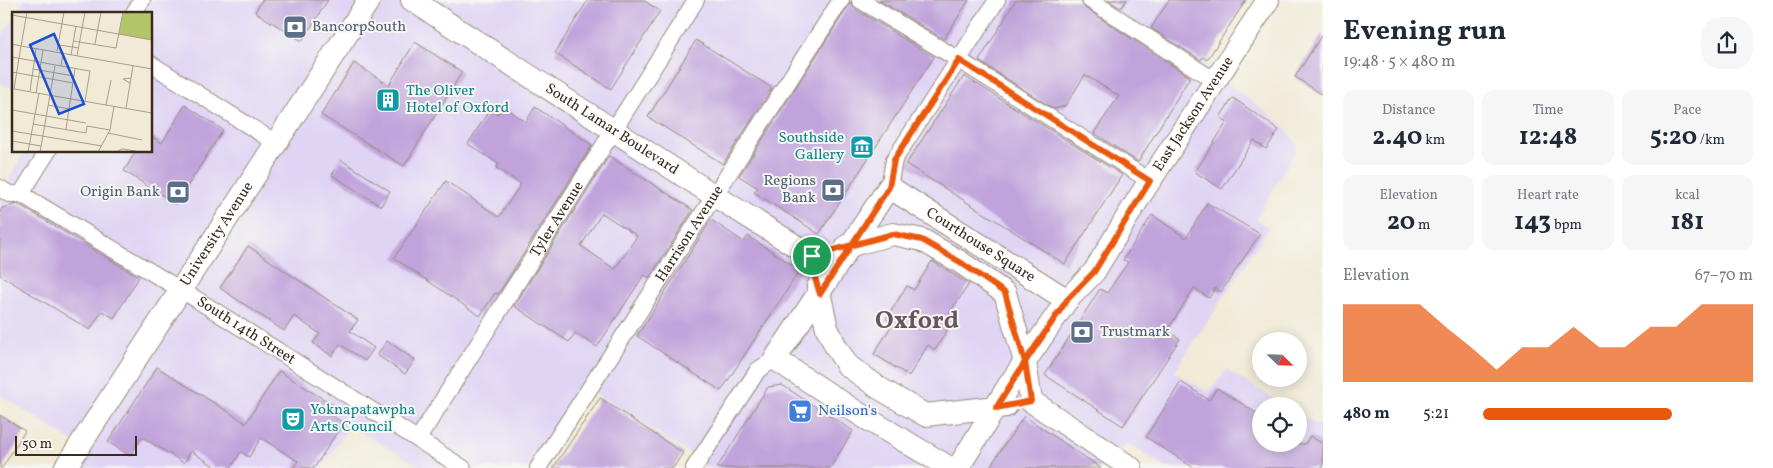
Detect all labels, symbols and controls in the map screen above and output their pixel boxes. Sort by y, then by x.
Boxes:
inset map [12,12,152,152]
text: Evening run [1343,12,1507,51]
bank icon: BancorpSouth [282,14,308,40]
place label: BancorpSouth [312,17,406,38]
button: share [1701,17,1753,69]
text: 19:48 · 5 × 480 m [1343,51,1455,73]
street label: East Jackson Avenue [1148,52,1239,176]
street label: South Lamar Boulevard [541,78,683,180]
place label: The Oliver Hotel of Oxford [406,81,509,119]
building icon: The Oliver Hotel of Oxford [375,87,401,113]
text: Distance [1382,101,1435,120]
text: Time [1533,101,1563,120]
text: Pace [1673,101,1701,120]
text: 2.40 [1372,120,1422,155]
text: 12:48 [1519,120,1577,155]
text: 5:20 [1650,120,1697,155]
place label: Southside Gallery [779,128,844,166]
text: km [1422,131,1445,150]
text: /km [1697,131,1725,150]
museum icon: Southside Gallery [849,134,875,160]
place label: Regions Bank [763,171,816,209]
street label: Tyler Avenue [525,177,589,261]
bank icon: Regions Bank [820,177,846,203]
street label: University Avenue [175,178,259,290]
bank icon: Origin Bank [165,179,191,205]
street label: Harrison Avenue [651,181,729,286]
place label: Origin Bank [80,182,160,203]
text: Elevation [1380,186,1438,205]
text: Heart rate [1517,186,1579,205]
text: kcal [1675,186,1700,205]
street label: Courthouse Square [922,203,1039,288]
text: 20 [1387,205,1415,240]
text: 143 [1514,205,1551,240]
text: 181 [1670,205,1704,240]
text: m [1415,216,1430,235]
text: bpm [1551,216,1582,235]
pin [791,235,833,277]
icon: arrive [798,242,826,270]
text: Elevation [1343,265,1410,287]
text: 67–70 m [1695,265,1753,287]
street label: South 14th Street [192,291,299,370]
district label: Oxford [875,304,959,339]
bank icon: Trustmark [1069,319,1095,345]
place label: Trustmark [1100,322,1170,343]
north arrow [1252,332,1308,388]
map controls [1252,332,1307,452]
button: locate [1252,397,1307,452]
supermarket icon: Neilson's [787,398,813,424]
place label: Yoknapatawpha Arts Council [310,400,415,438]
place label: Neilson's [818,401,877,422]
text: 480 m [1343,403,1390,425]
text: 5:21 [1423,403,1449,425]
theatre icon: Yoknapatawpha Arts Council [280,406,306,432]
scale bar [15,433,138,456]
text: 50 m [22,435,52,454]

